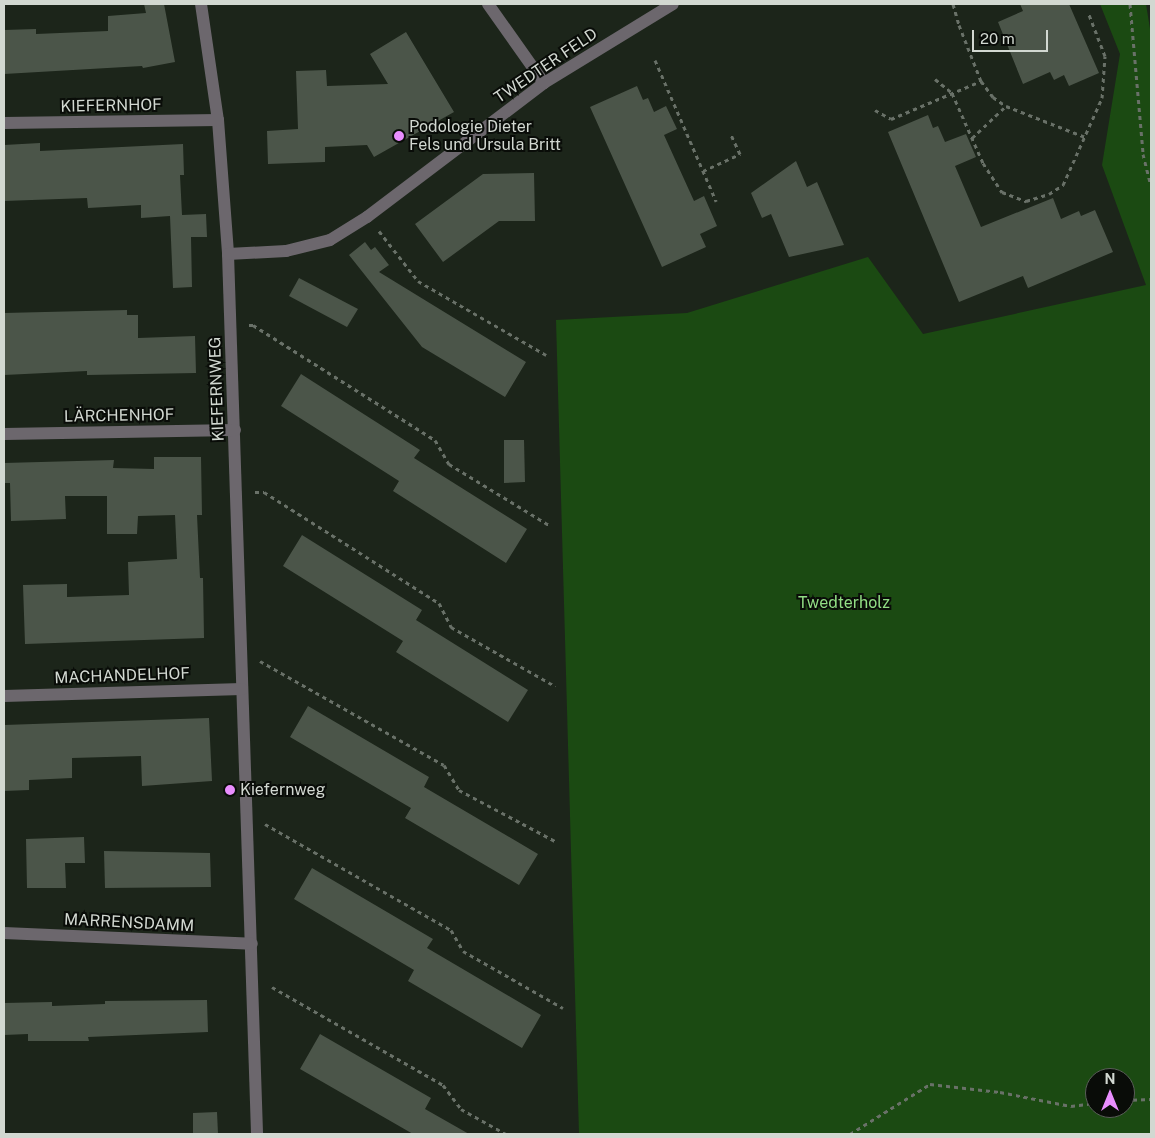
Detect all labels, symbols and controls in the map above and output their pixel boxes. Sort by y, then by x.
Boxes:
scale bar [975,20,1051,52]
street label: TWEDTER FELD [491,24,601,108]
text: 20 m [980,30,1015,47]
street label: KIEFERNHOF [60,96,162,116]
place label: Podologie Dieter Fels und Ursula Britt [409,117,561,155]
marker: Podologie Dieter Fels und Ursula Britt [393,130,405,142]
street label: KIEFERNWEG [206,336,228,442]
street label: LÄRCHENHOF [64,405,174,427]
park label: Twedterholz [798,593,890,613]
street label: MACHANDELHOF [54,664,190,688]
place label: Kiefernweg [240,780,325,800]
marker: Kiefernweg [224,784,236,796]
street label: MARRENSDAMM [63,910,195,936]
north arrow [1085,1068,1135,1118]
text: N [1105,1071,1115,1087]

